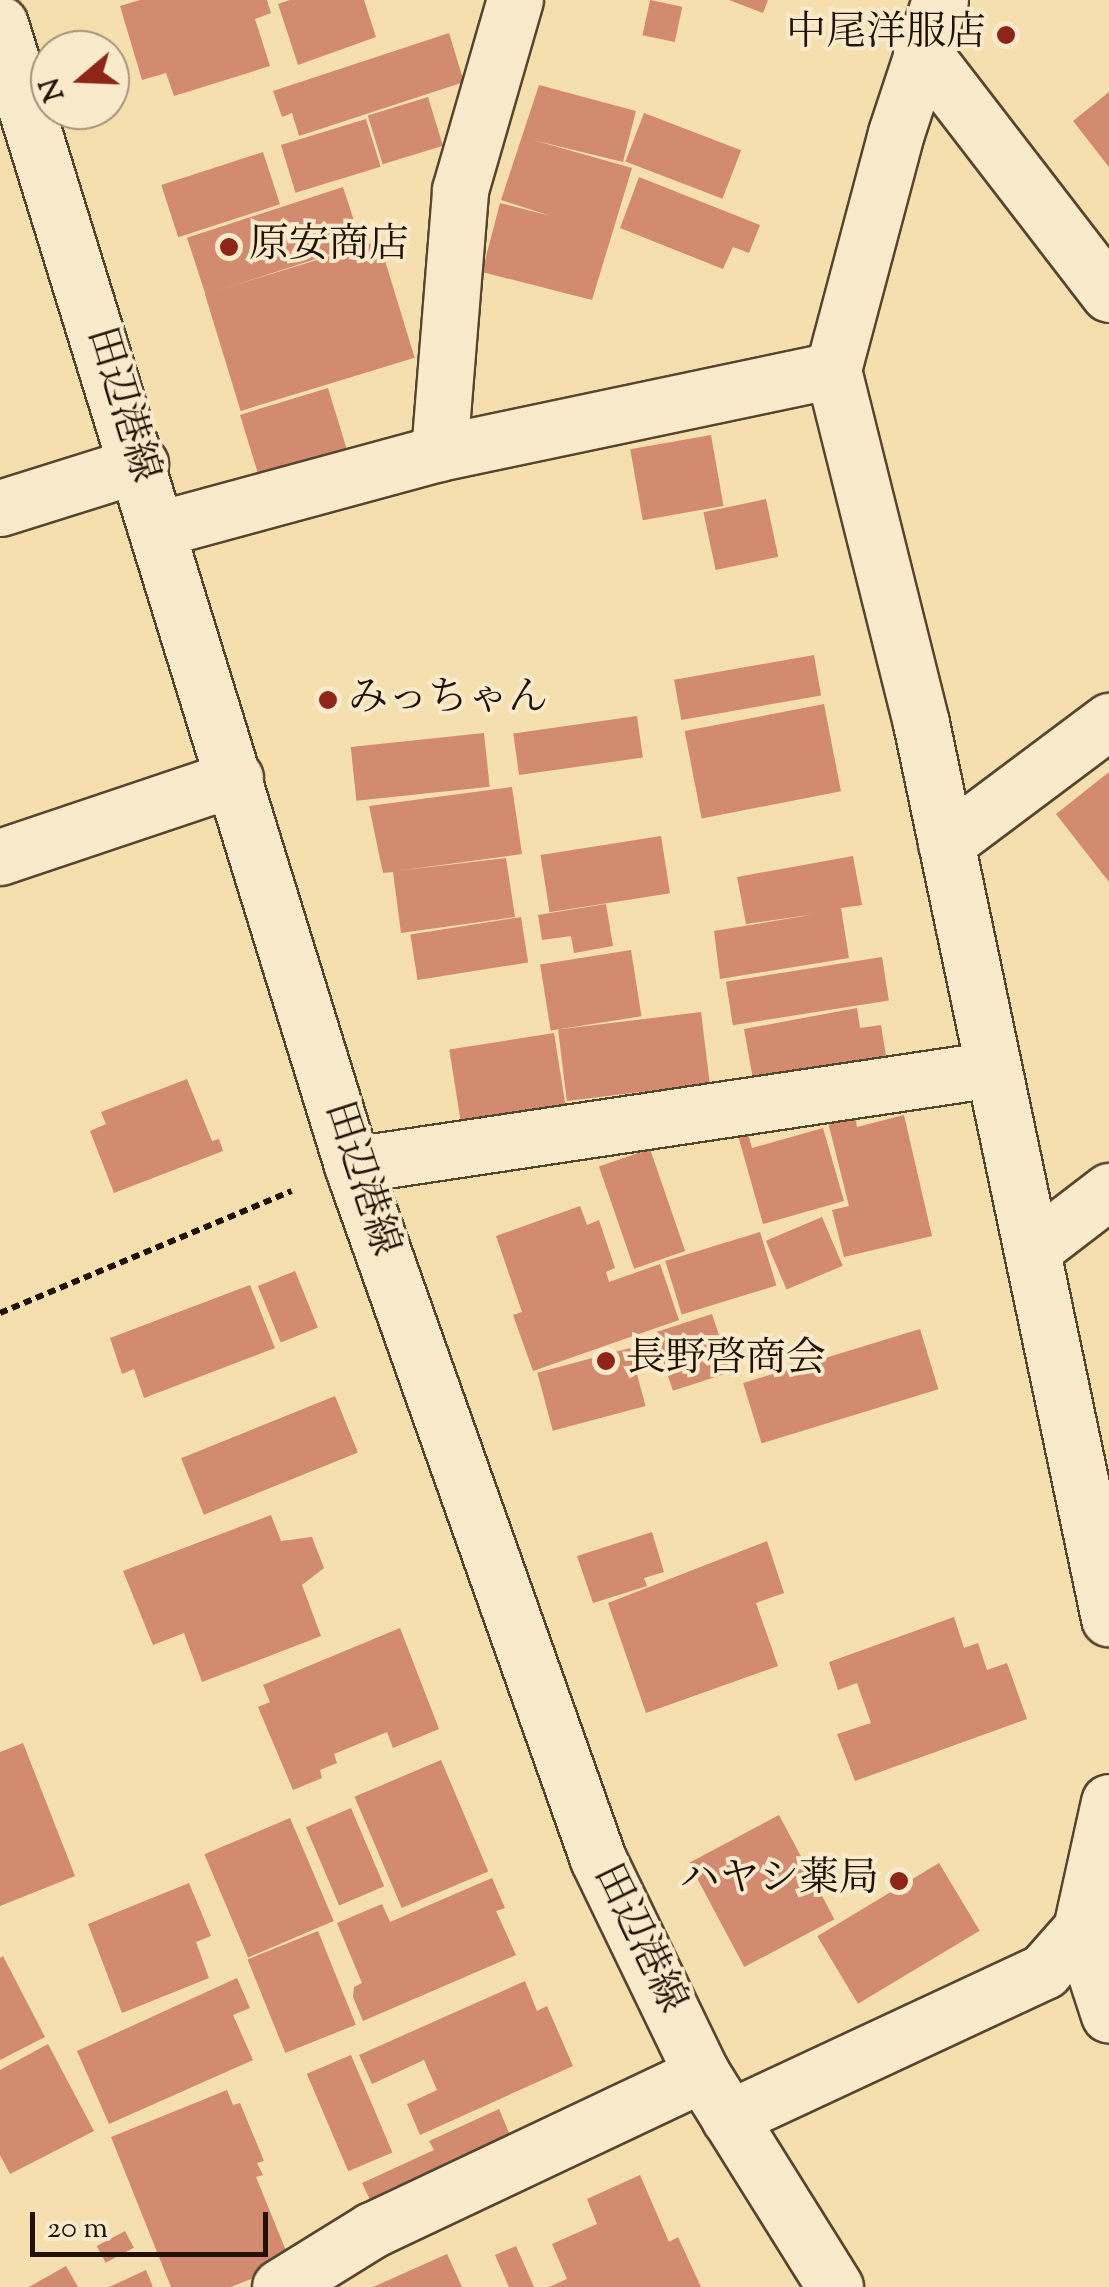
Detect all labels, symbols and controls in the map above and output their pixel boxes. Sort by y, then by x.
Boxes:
place label: 中尾洋服店 [786,11,986,59]
marker: 中尾洋服店 [995,24,1017,46]
north arrow [30,30,130,130]
text: N [31,72,76,106]
place label: 原安商店 [249,223,409,271]
marker: 原安商店 [218,236,240,258]
street label: 田辺港線 [75,321,167,489]
place label: みっちゃん [348,676,548,724]
marker: みっちゃん [317,689,339,711]
street label: 田辺港線 [312,1095,408,1263]
place label: 長野啓商会 [626,1337,826,1385]
marker: 長野啓商会 [595,1350,617,1372]
street label: 田辺港線 [581,1857,695,2021]
place label: ハヤシ薬局 [679,1857,879,1905]
marker: ハヤシ薬局 [888,1870,910,1892]
scale bar [35,2192,272,2254]
text: 20 m [47,2208,108,2251]

